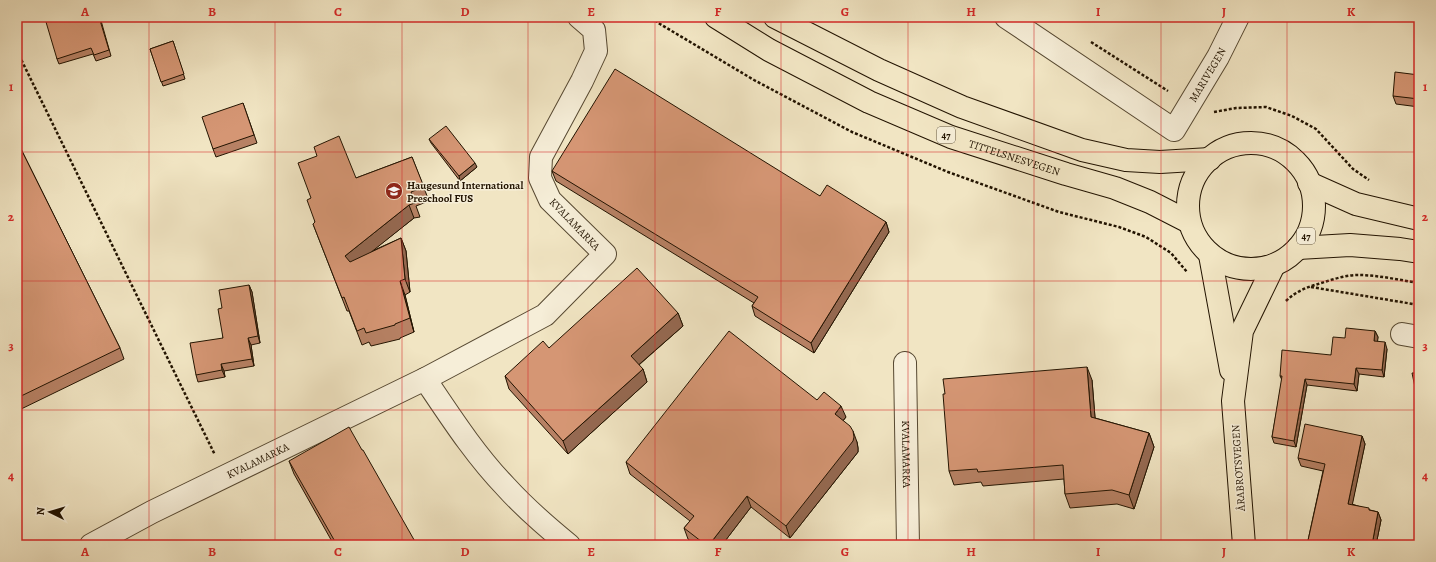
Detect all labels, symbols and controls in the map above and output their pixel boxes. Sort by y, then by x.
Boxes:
text: A [80,3,90,20]
text: B [208,3,216,20]
text: C [334,3,342,20]
text: D [460,3,470,20]
text: E [587,3,595,20]
text: F [715,3,722,20]
text: G [841,3,849,20]
text: H [966,3,976,20]
text: I [1096,3,1101,20]
text: J [1222,3,1226,20]
text: K [1347,3,1356,20]
street label: MARIVEGEN [1186,45,1230,105]
text: 1 [9,78,14,95]
text: 1 [1423,78,1428,95]
road number: 47 [937,127,955,143]
street label: TITTELSNESVEGEN [967,136,1062,180]
place label: Haugesund International Preschool FUS [407,178,523,206]
school or university icon: Haugesund International Preschool FUS [384,181,404,201]
street label: KVALAMARKA [546,195,604,254]
text: 2 [8,208,15,225]
text: 2 [1422,208,1429,225]
road number: 47 [1297,228,1315,244]
text: 3 [8,337,14,354]
text: 3 [1422,337,1428,354]
street label: KVALAMARKA [898,420,914,488]
street label: ÅRABROTSVEGEN [1228,424,1249,513]
street label: KVALAMARKA [224,439,292,482]
text: 4 [8,467,14,484]
text: 4 [1422,467,1428,484]
north arrow [30,492,70,532]
text: N [33,507,48,516]
text: A [80,543,90,560]
text: B [208,543,216,560]
text: C [334,543,342,560]
text: D [460,543,470,560]
text: E [587,543,595,560]
text: F [715,543,722,560]
text: G [841,543,849,560]
text: H [966,543,976,560]
text: I [1096,543,1101,560]
text: J [1222,543,1226,560]
text: K [1347,543,1356,560]

